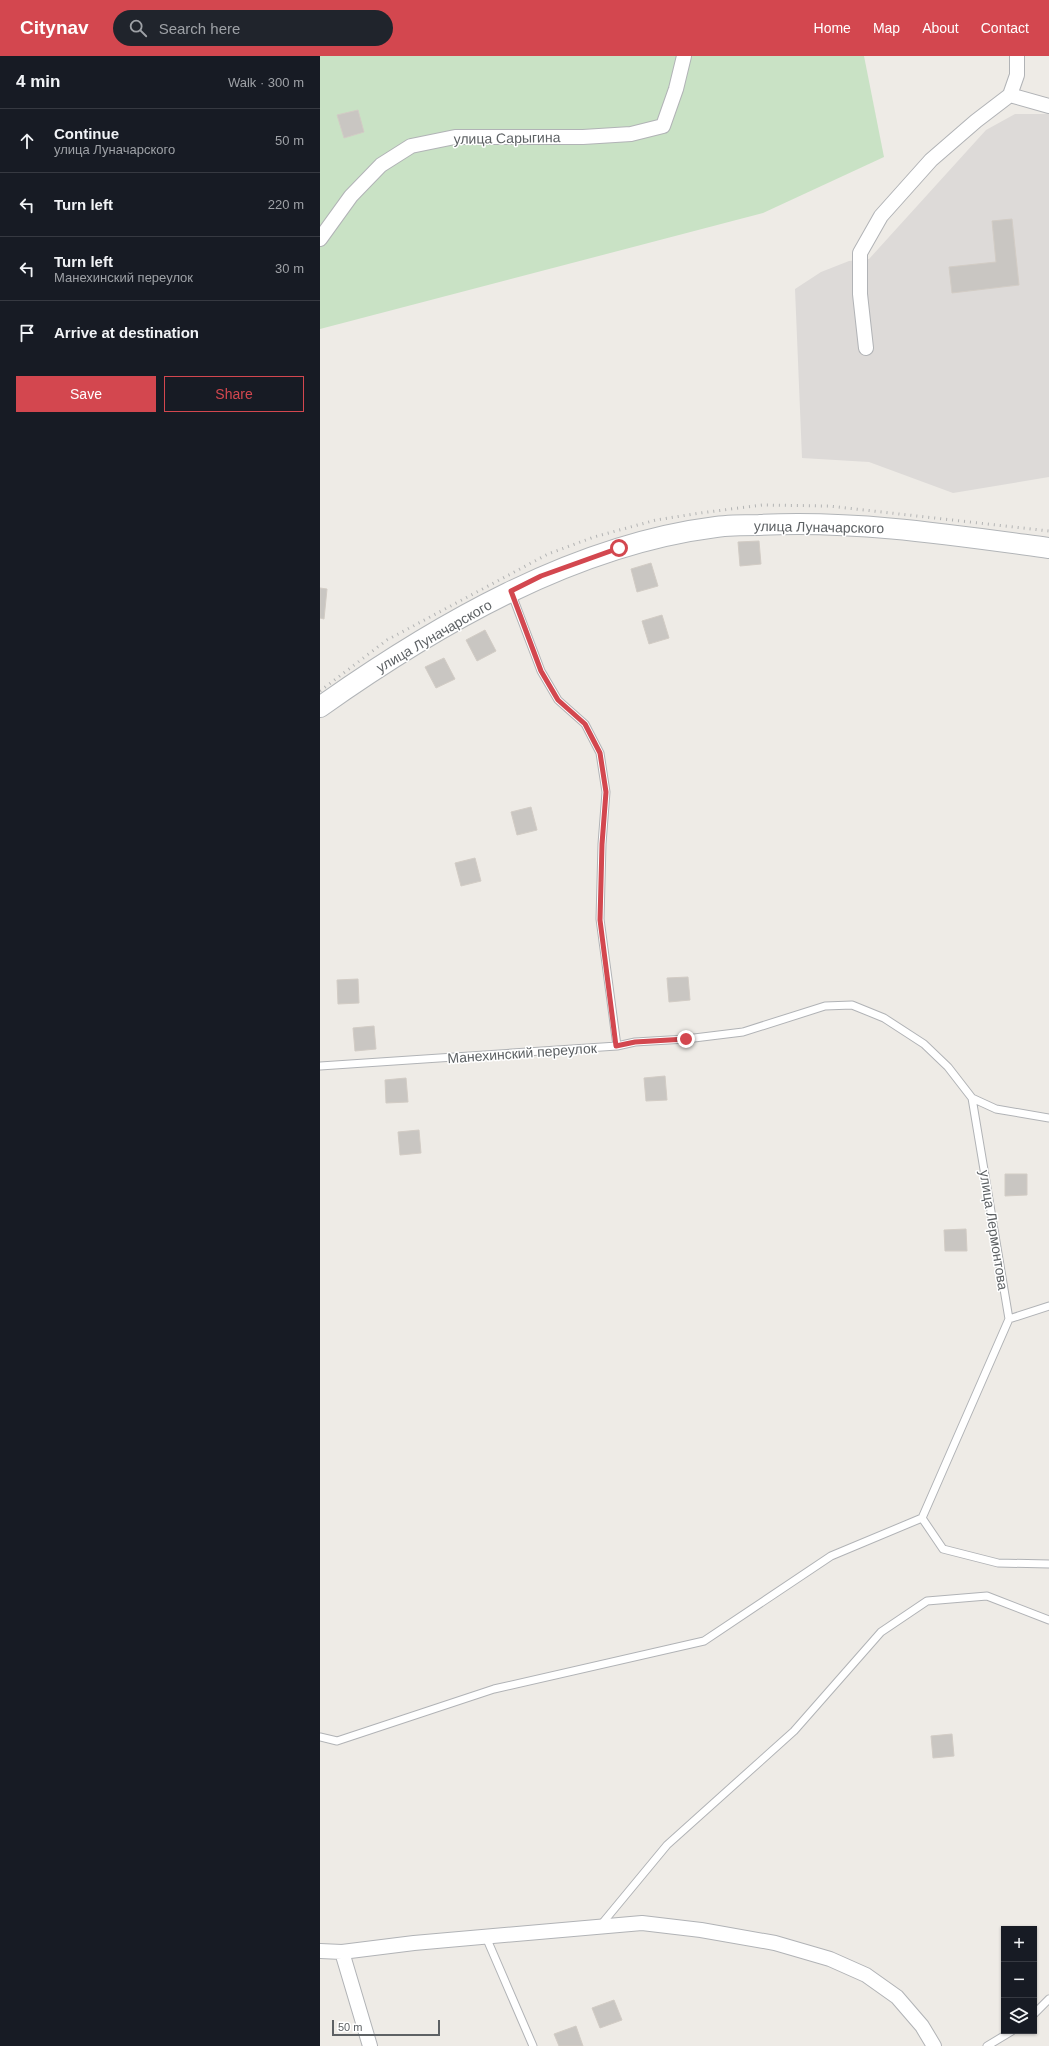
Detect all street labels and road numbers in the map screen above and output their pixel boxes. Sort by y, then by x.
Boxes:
street label: улица Сарыгина [454,129,561,147]
street label: улица Луначарского [754,518,885,536]
street label: улица Луначарского [374,596,495,676]
street label: Манехинский переулок [447,1040,598,1066]
street label: улица Лермонтова [977,1169,1011,1291]

